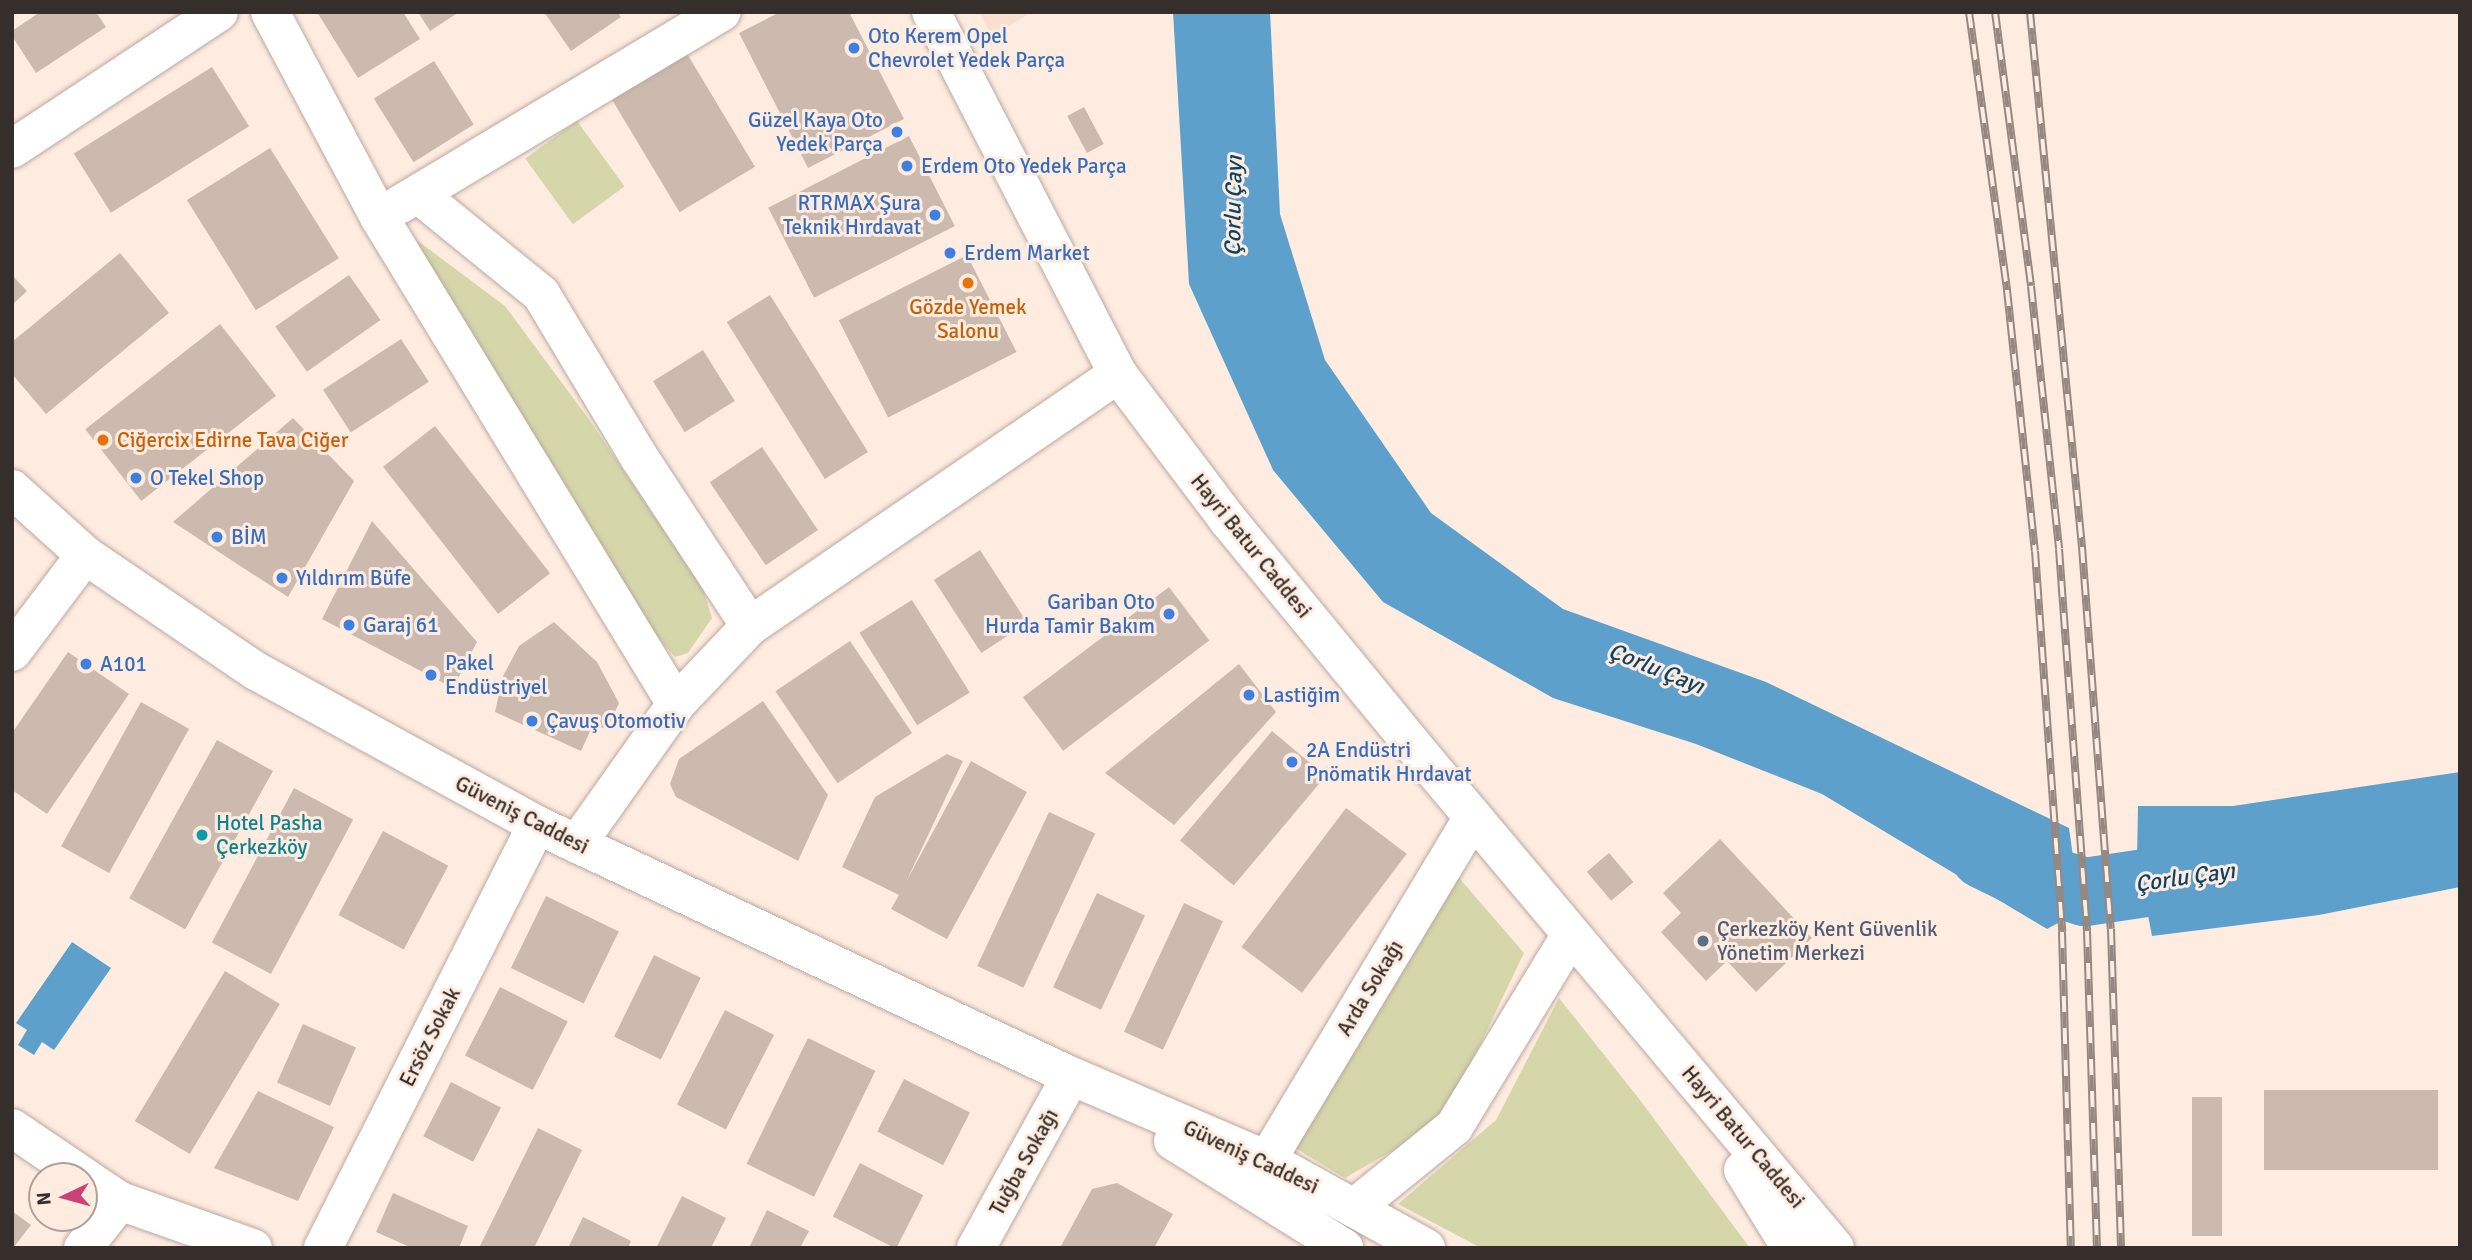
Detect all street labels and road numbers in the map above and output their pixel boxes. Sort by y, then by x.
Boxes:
street label: Hayri Batur Caddesi [1185,469,1317,623]
street label: Güveniş Caddesi [451,771,593,859]
street label: Arda Sokağı [1332,936,1408,1040]
street label: Ersöz Sokak [394,983,466,1091]
street label: Hayri Batur Caddesi [1676,1061,1810,1213]
street label: Tuğba Sokağı [984,1104,1064,1220]
street label: Güveniş Caddesi [1179,1115,1323,1199]

